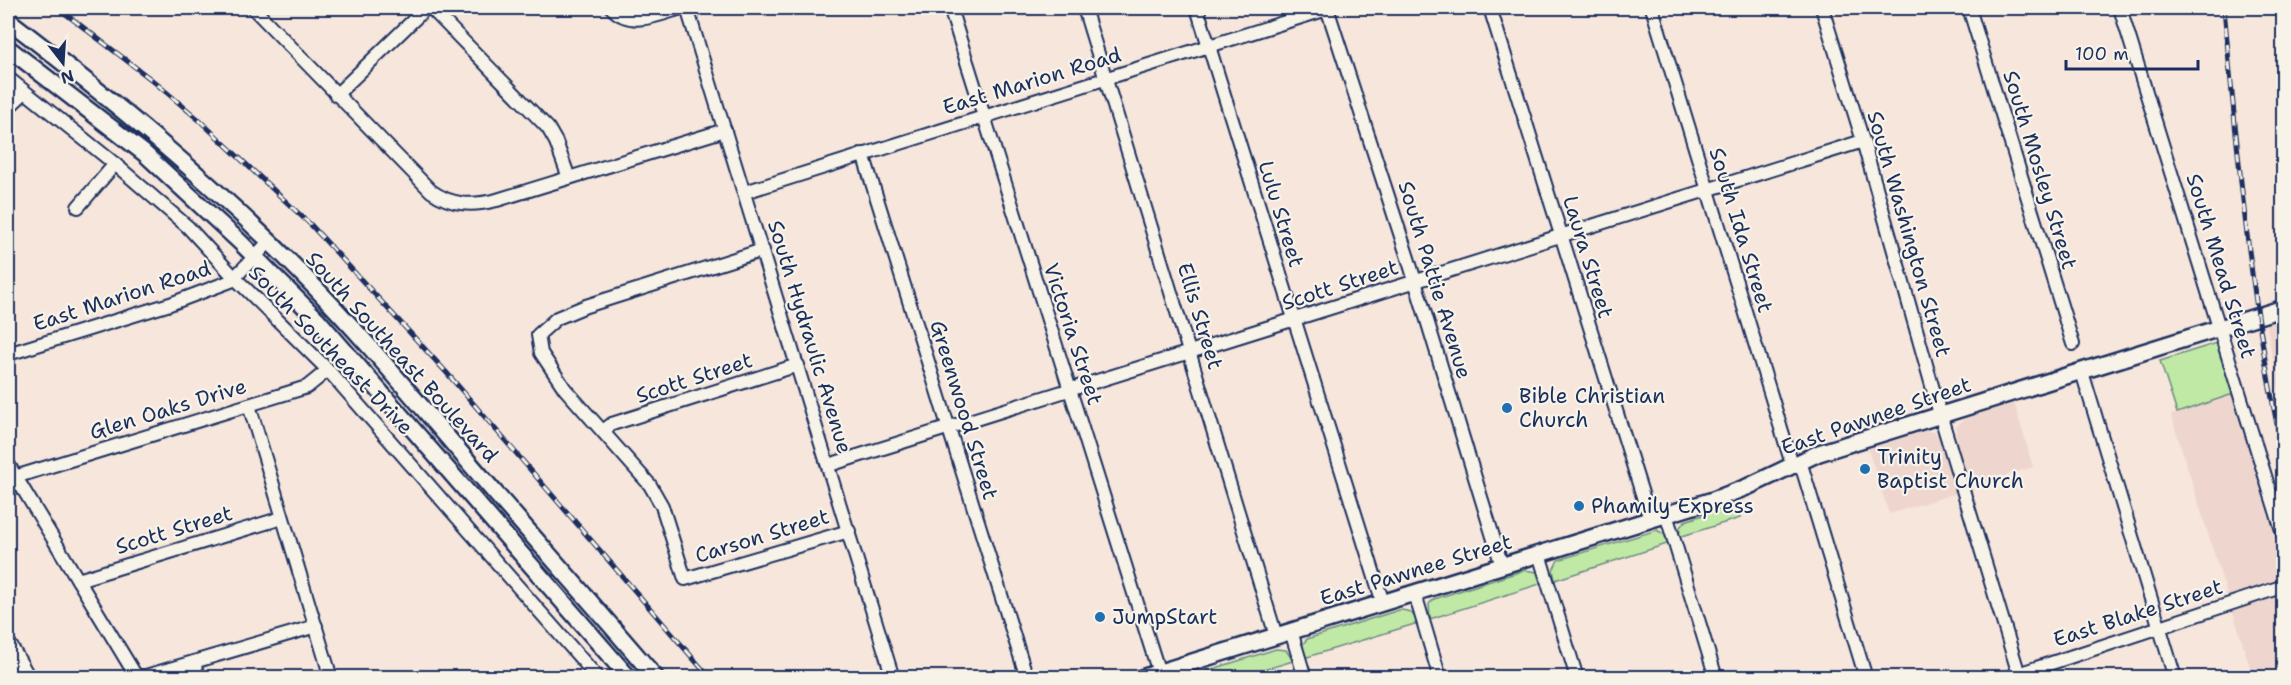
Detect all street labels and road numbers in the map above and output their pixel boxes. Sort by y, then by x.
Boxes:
street label: East Marion Road [939,41,1125,121]
street label: South Mosley Street [1996,67,2084,273]
street label: South Washington Street [1860,108,1958,360]
street label: South Ida Street [1703,144,1779,316]
street label: Lulu Street [1252,157,1310,271]
street label: South Mead Street [2180,170,2262,362]
street label: South Pattie Avenue [1392,178,1478,382]
street label: Laura Street [1556,192,1620,322]
street label: South Hydraulic Avenue [761,217,859,457]
street label: South Southeast Boulevard [300,245,504,469]
street label: Scott Street [1278,253,1402,317]
street label: East Marion Road [30,254,214,338]
street label: South Southeast Drive [243,259,419,441]
street label: Victoria Street [1037,259,1109,409]
street label: Ellis Street [1171,259,1229,373]
street label: Greenwood Street [923,317,1005,503]
street label: Scott Street [632,346,756,410]
street label: East Pawnee Street [1777,370,1975,462]
street label: Glen Oaks Drive [86,372,250,446]
street label: Scott Street [112,499,236,561]
street label: Carson Street [691,502,833,570]
street label: East Pawnee Street [1317,528,1515,612]
street label: East Blake Street [2050,572,2226,654]

